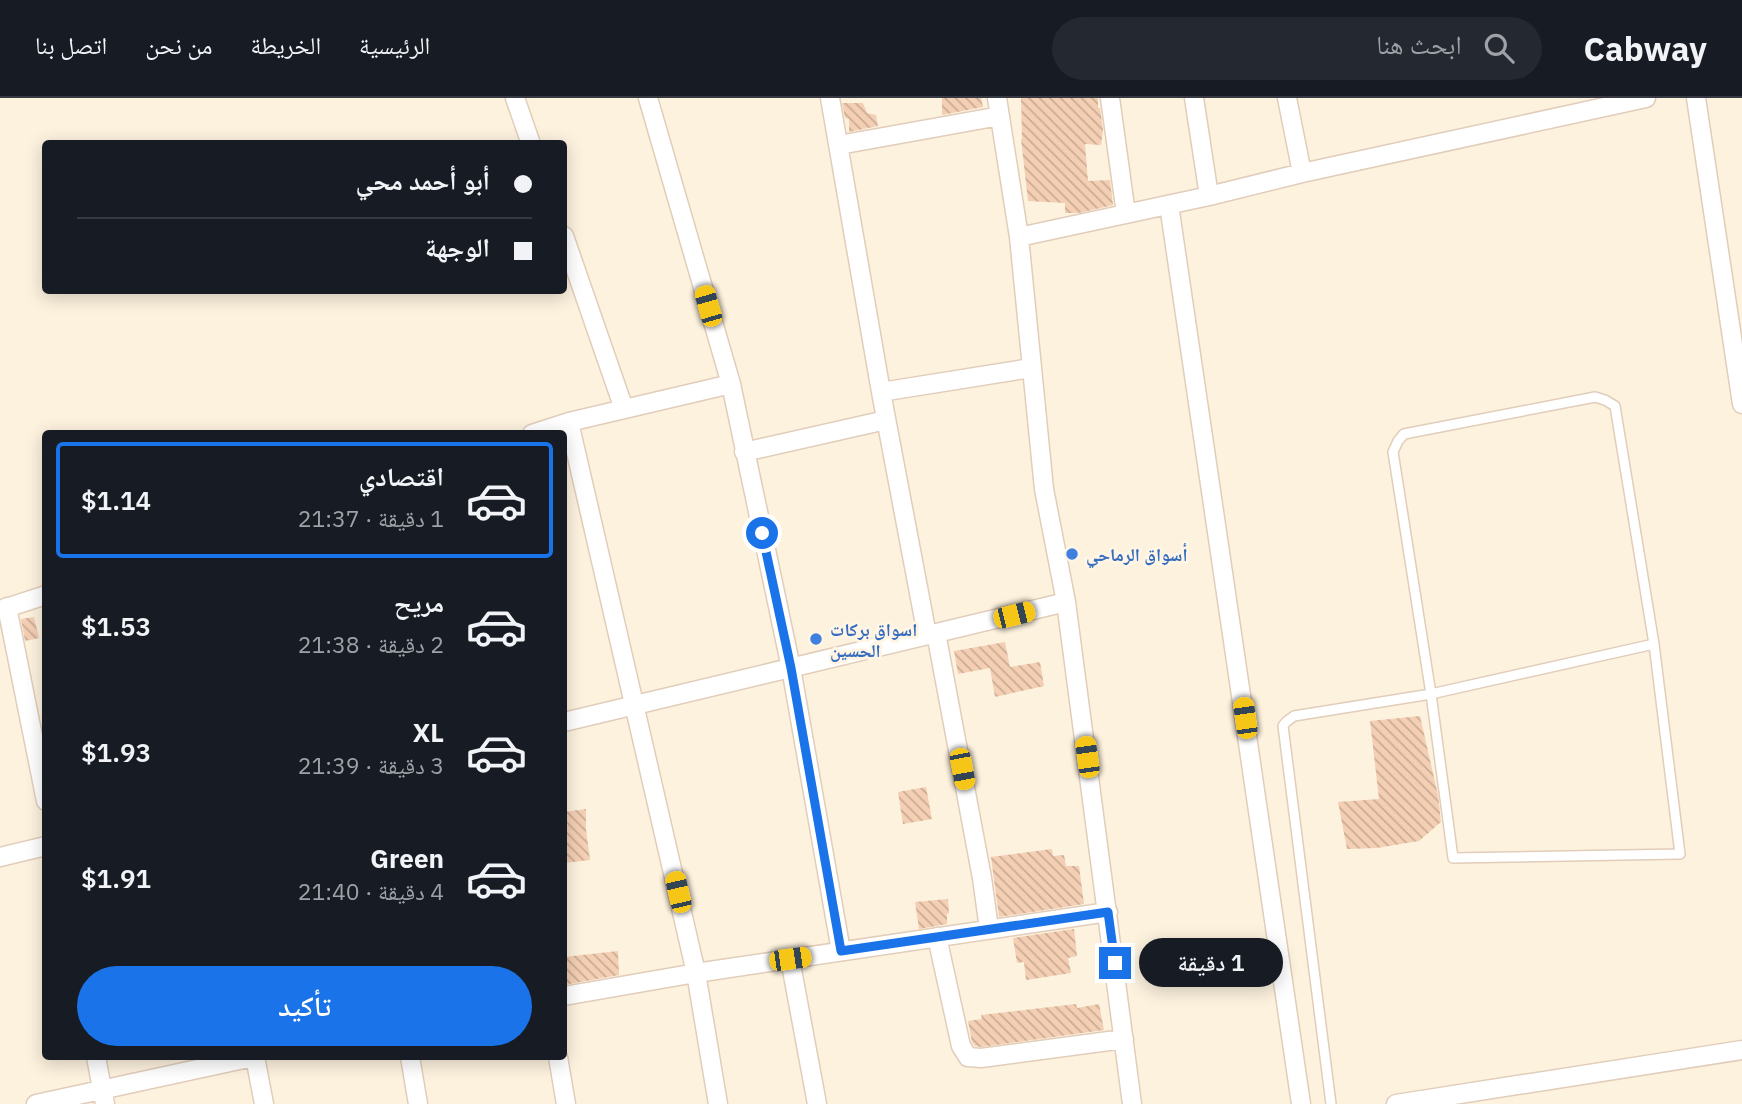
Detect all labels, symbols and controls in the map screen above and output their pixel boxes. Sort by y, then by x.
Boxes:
search box [1052,17,1542,80]
text: ابحث هنا [1376,27,1462,61]
text: Cabway [1584,27,1707,70]
text: اتصل بنا [35,29,107,61]
text: من نحن [145,29,212,61]
text: الخريطة [250,29,321,61]
text: الرئيسية [359,29,430,61]
icon: search [1480,29,1518,67]
text: أبو أحمد محي [356,163,490,197]
text: الوجهة [425,230,490,264]
car [693,283,724,329]
text: اقتصادي [359,459,444,493]
icon: car [465,469,528,532]
text: $1.14 [81,483,151,517]
text: 1 دقيقة · 21:37 [298,503,444,533]
route start [746,517,778,549]
place label: أسواق الرماحي [1086,543,1188,569]
marker: أسواق الرماحي [1064,546,1080,562]
text: مريح [394,585,444,619]
icon: car [465,595,528,658]
car [992,600,1037,630]
text: $1.53 [81,609,151,643]
place label: اسواق بركات الحسين [830,618,917,662]
text: 2 دقيقة · 21:38 [298,629,444,659]
marker: اسواق بركات الحسين [808,631,824,647]
car [1232,696,1259,740]
text: XL [413,715,444,749]
icon: car [465,721,528,784]
text: $1.93 [81,735,151,769]
car [1074,735,1101,779]
car [948,746,977,792]
text: 3 دقيقة · 21:39 [298,750,444,780]
text: Green [370,841,444,875]
icon: car [465,847,528,910]
text: $1.91 [81,861,151,895]
car [664,869,693,915]
text: 4 دقيقة · 21:40 [298,876,444,906]
callout: 1 دقيقة [1140,938,1283,988]
car [768,946,813,972]
route end [1099,947,1131,979]
text: 1 دقيقة [1177,947,1245,977]
button: تأكيد [77,966,532,1046]

